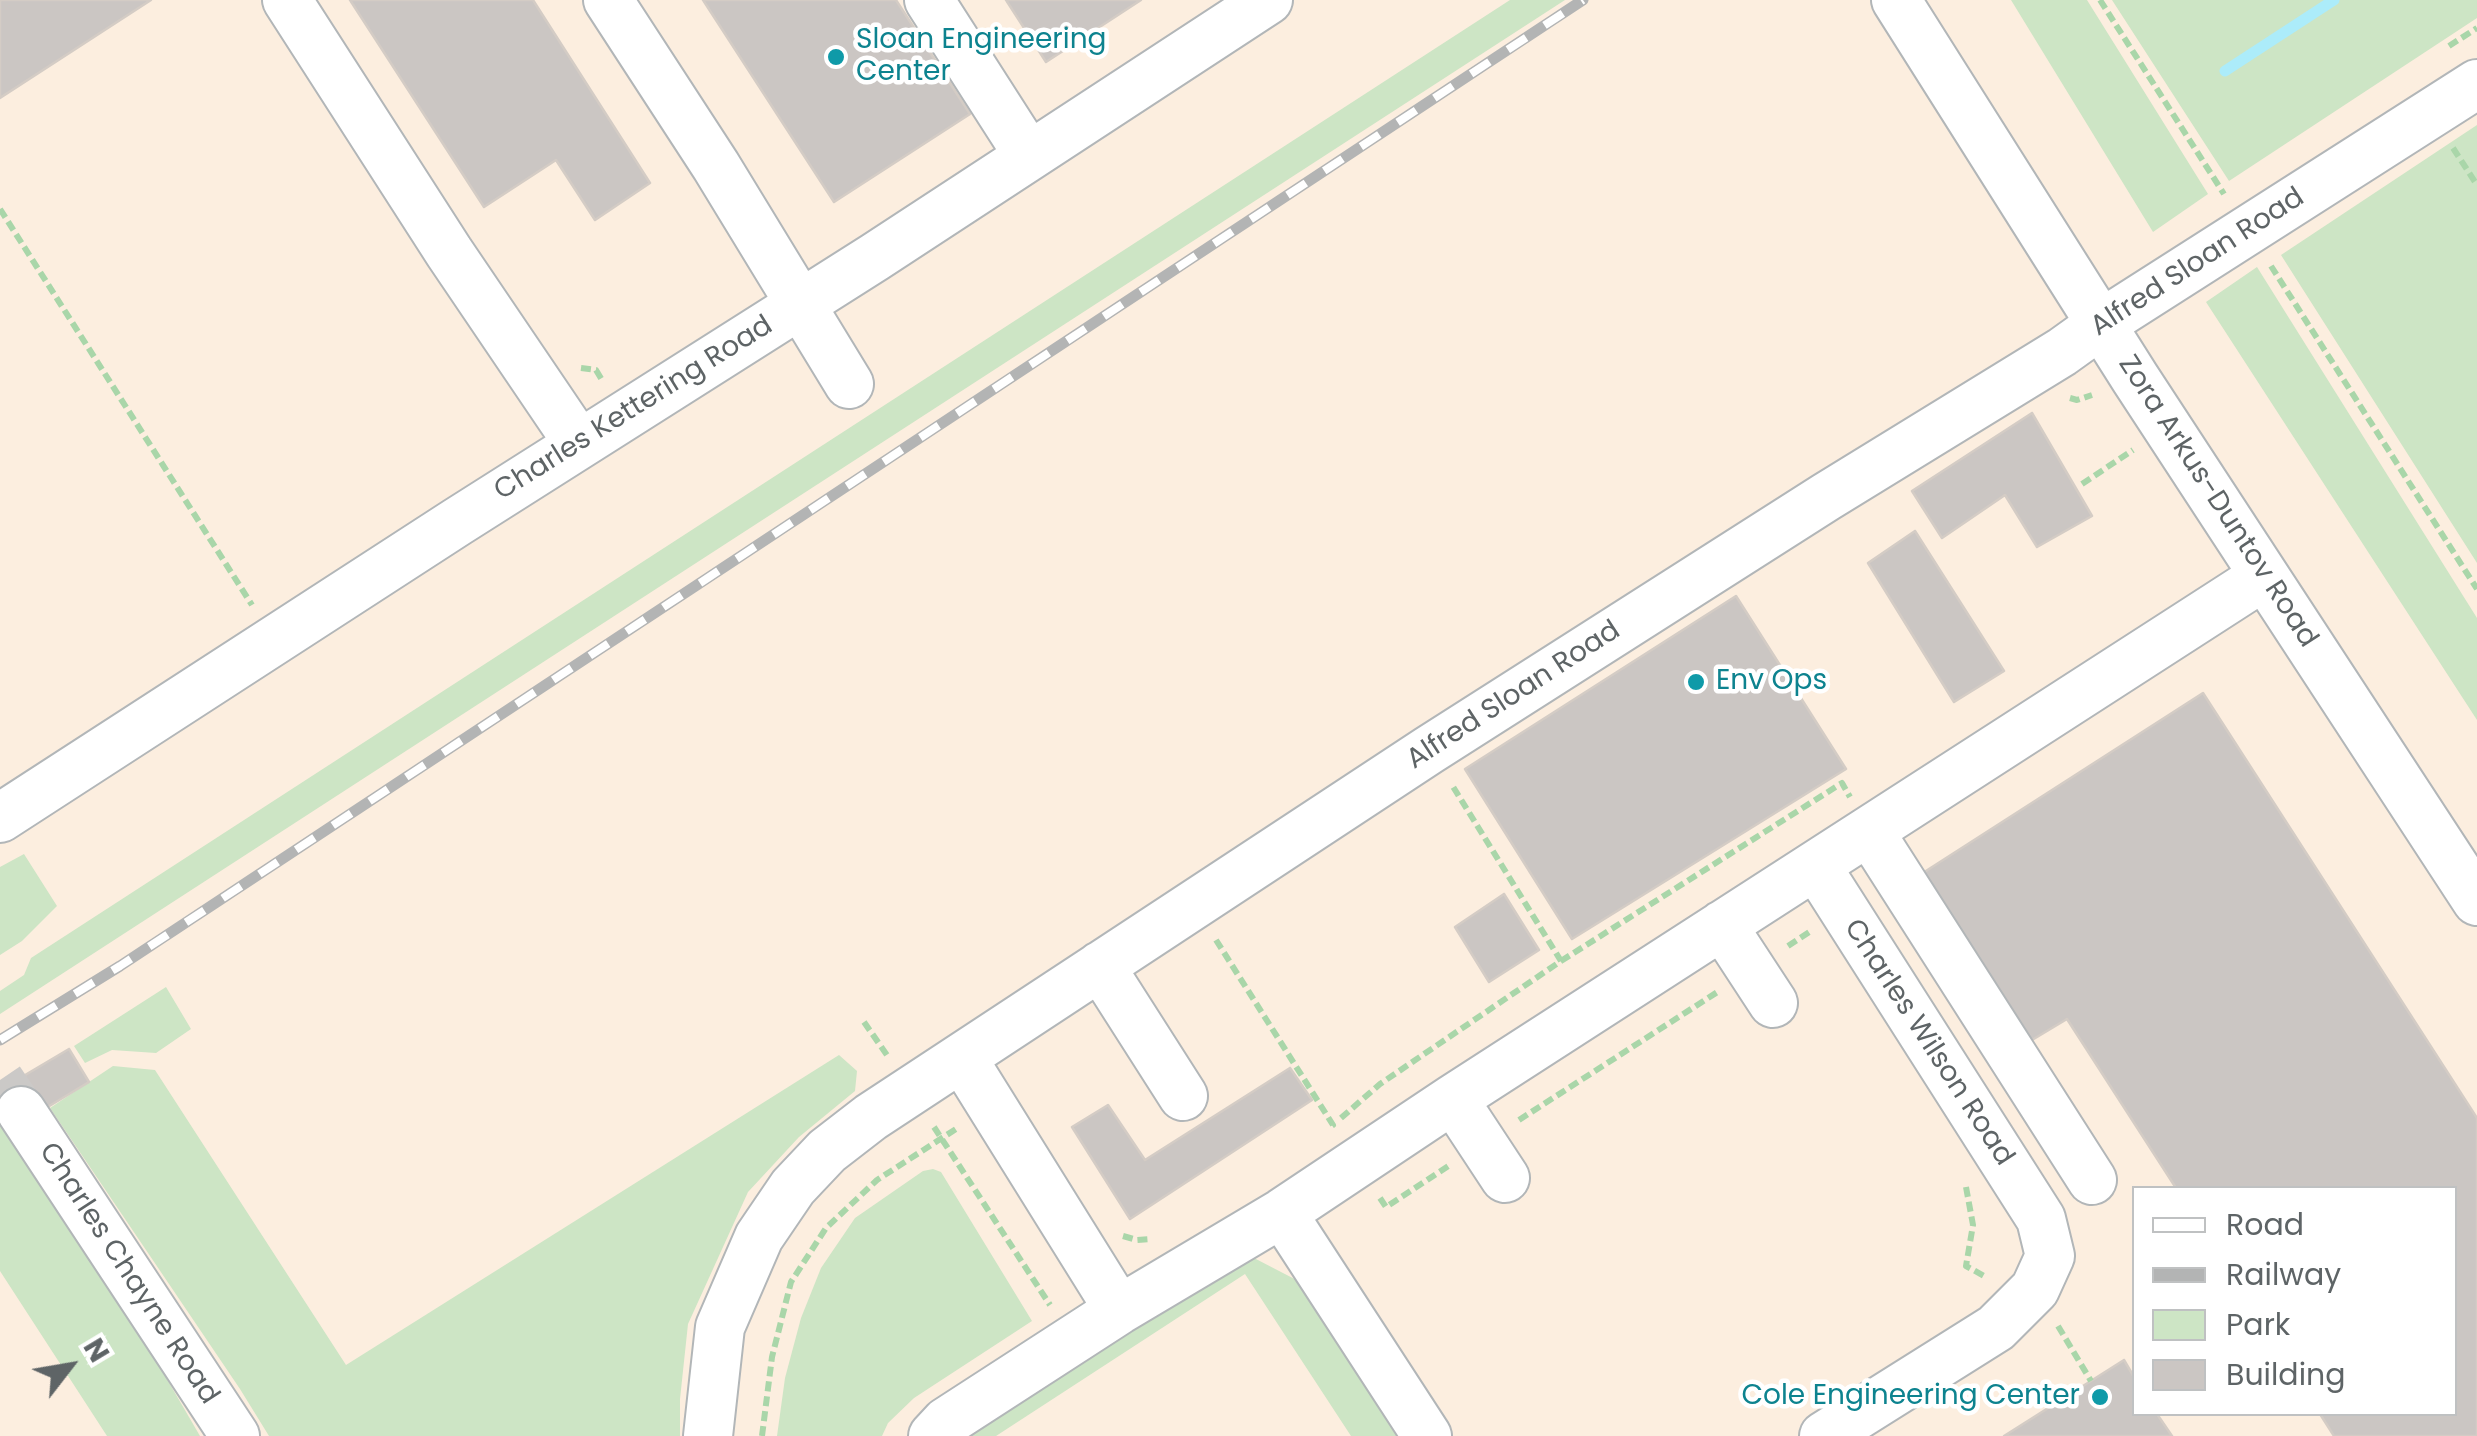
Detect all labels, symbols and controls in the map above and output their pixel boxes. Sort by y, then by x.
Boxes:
place label: Sloan Engineering Center [856,24,1106,90]
marker: Sloan Engineering Center [825,46,847,68]
street label: Alfred Sloan Road [2085,181,2311,345]
street label: Charles Kettering Road [489,310,779,508]
street label: Zora Arkus-Duntov Road [2110,350,2324,654]
street label: Alfred Sloan Road [1401,614,1627,778]
place label: Env Ops [1716,665,1827,699]
marker: Env Ops [1685,671,1707,693]
street label: Charles Wilson Road [1836,913,2020,1173]
street label: Charles Chayne Road [31,1137,225,1411]
legend [2132,1186,2457,1416]
text: Road [2226,1203,2304,1246]
text: Railway [2226,1253,2341,1296]
text: Park [2226,1303,2290,1346]
north arrow [20,1316,120,1416]
text: N [74,1331,118,1369]
text: Building [2226,1353,2346,1396]
place label: Cole Engineering Center [1741,1380,2080,1414]
marker: Cole Engineering Center [2089,1386,2111,1408]

